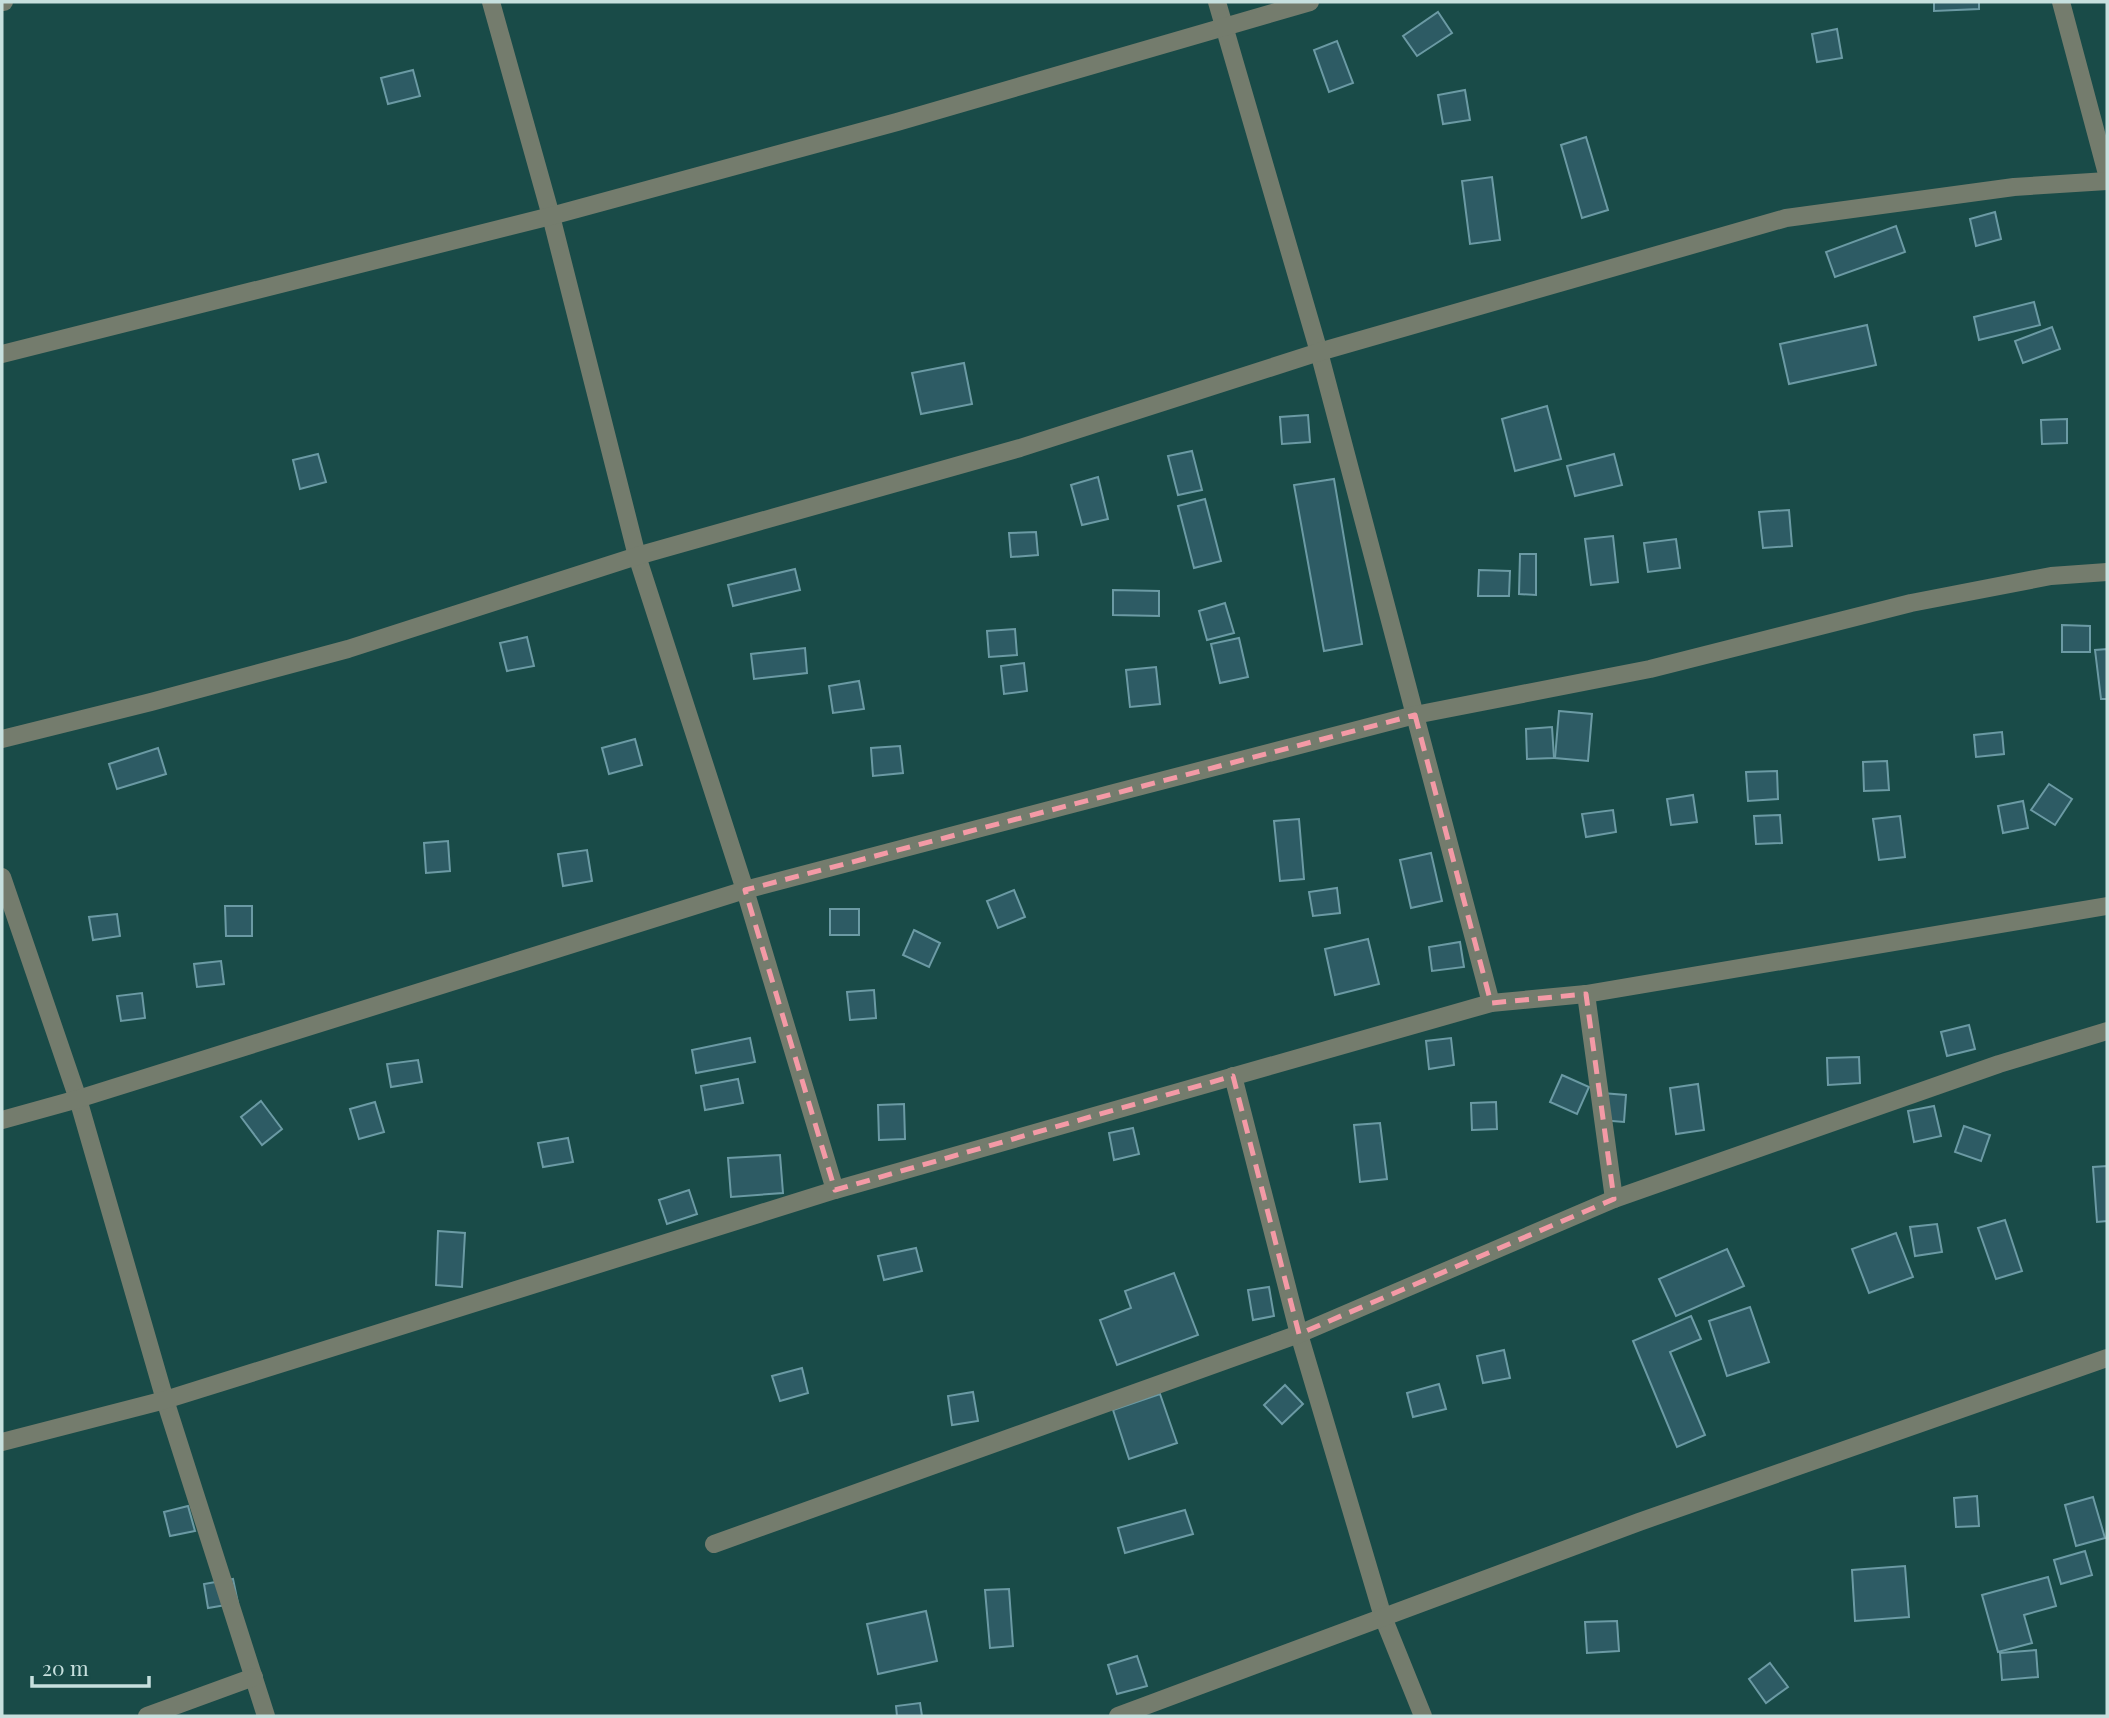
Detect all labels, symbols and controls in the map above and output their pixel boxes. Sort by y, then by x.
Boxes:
scale bar [32,1644,149,1688]
text: 20 m [42,1653,89,1681]

